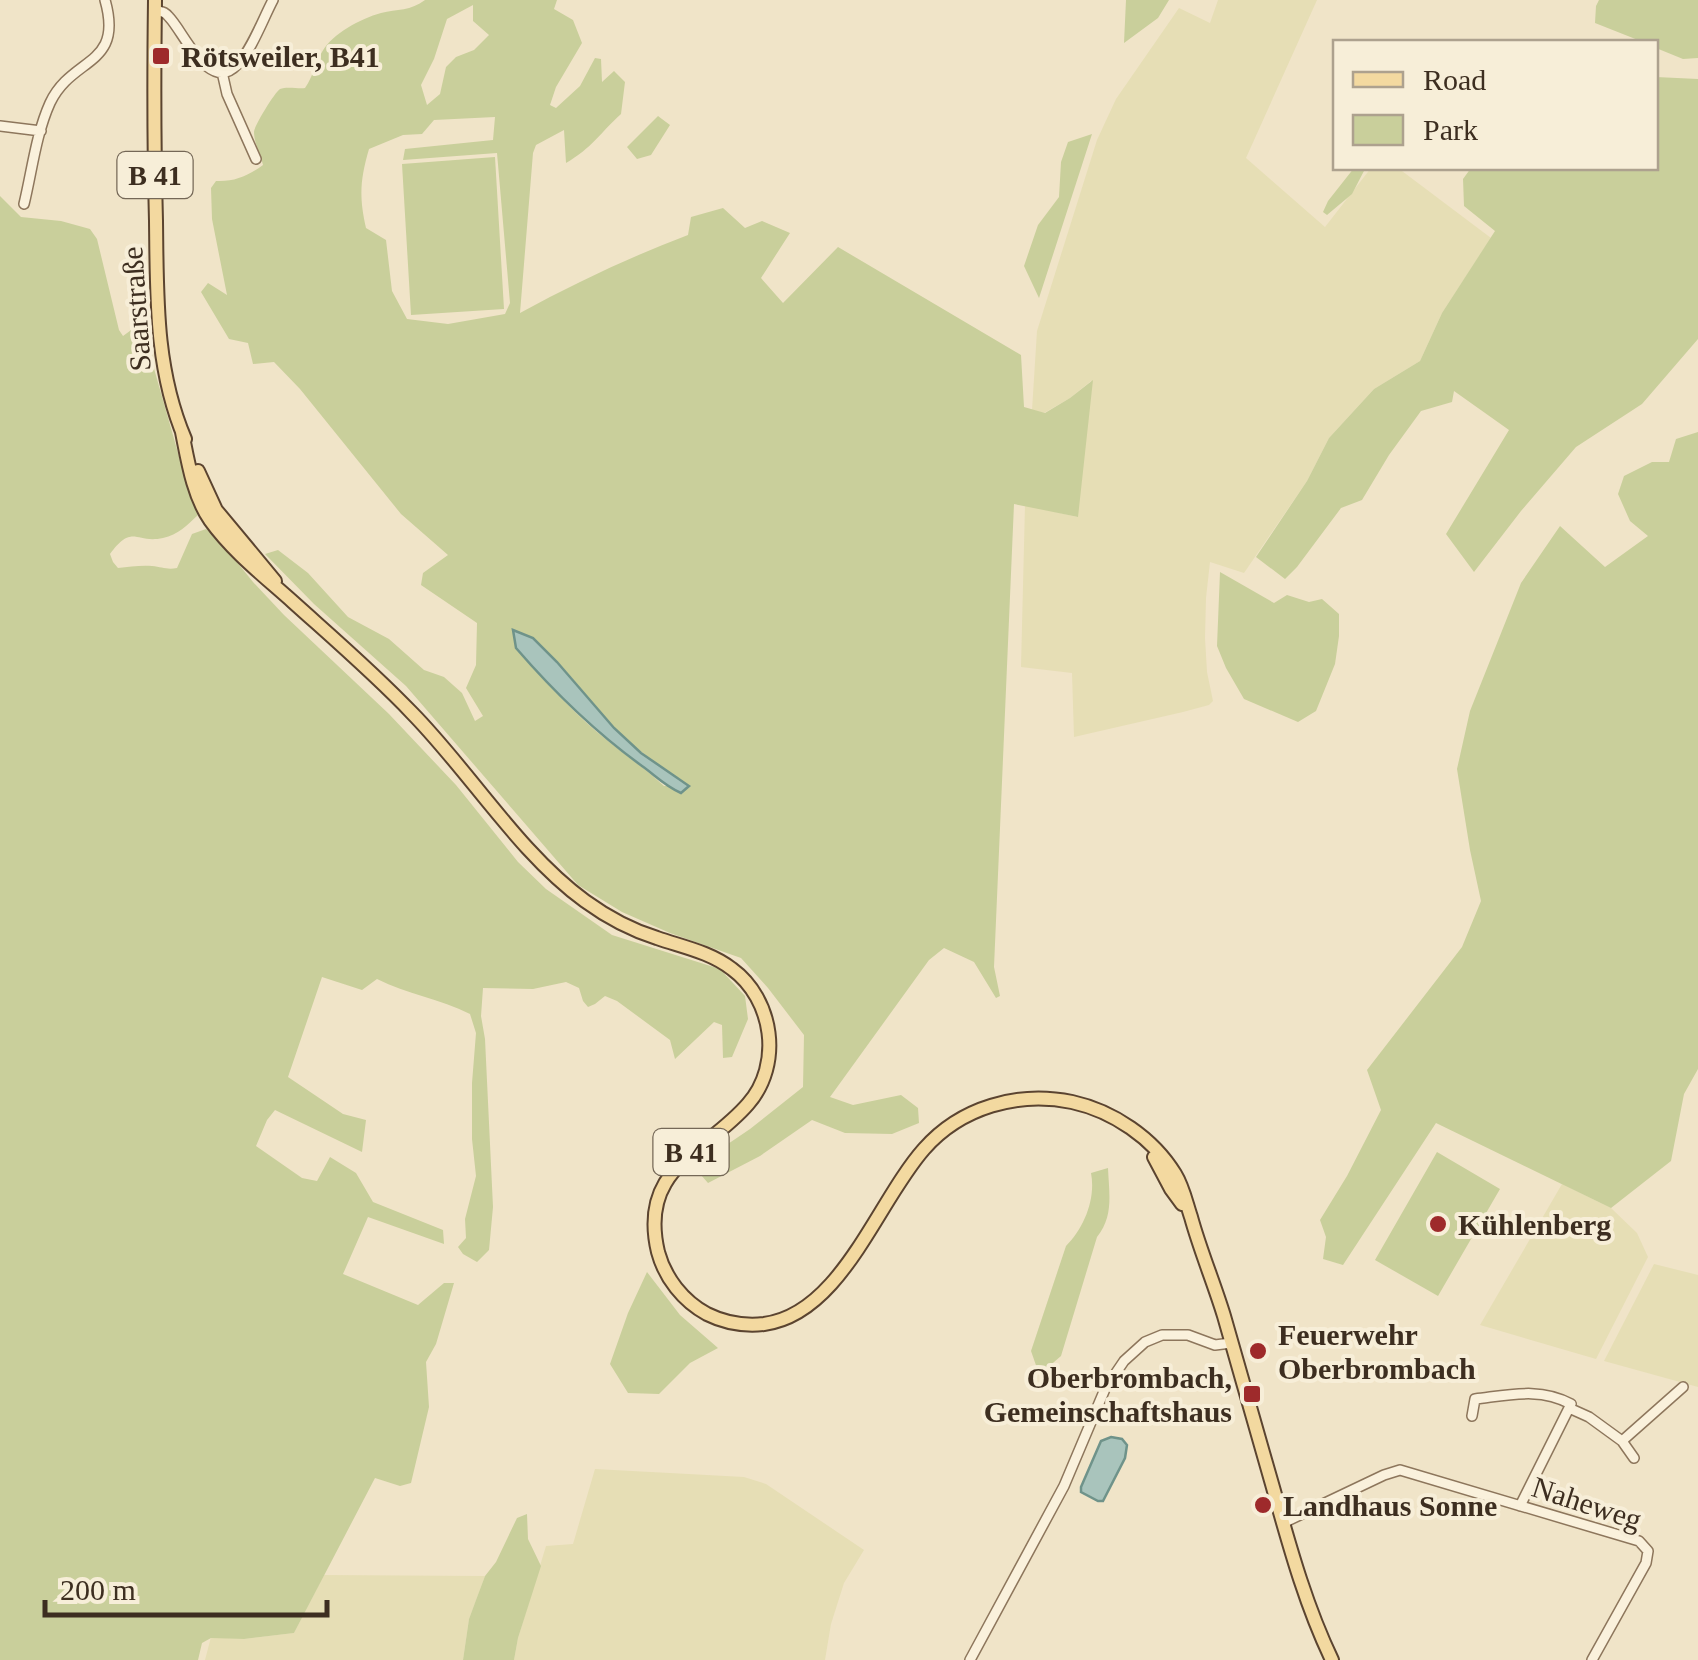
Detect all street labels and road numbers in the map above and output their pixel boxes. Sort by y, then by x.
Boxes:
road number: B 41 [118,152,192,198]
street label: Saarstraße [115,246,157,372]
road number: B 41 [654,1129,728,1175]
street label: Naheweg [1528,1470,1646,1536]

